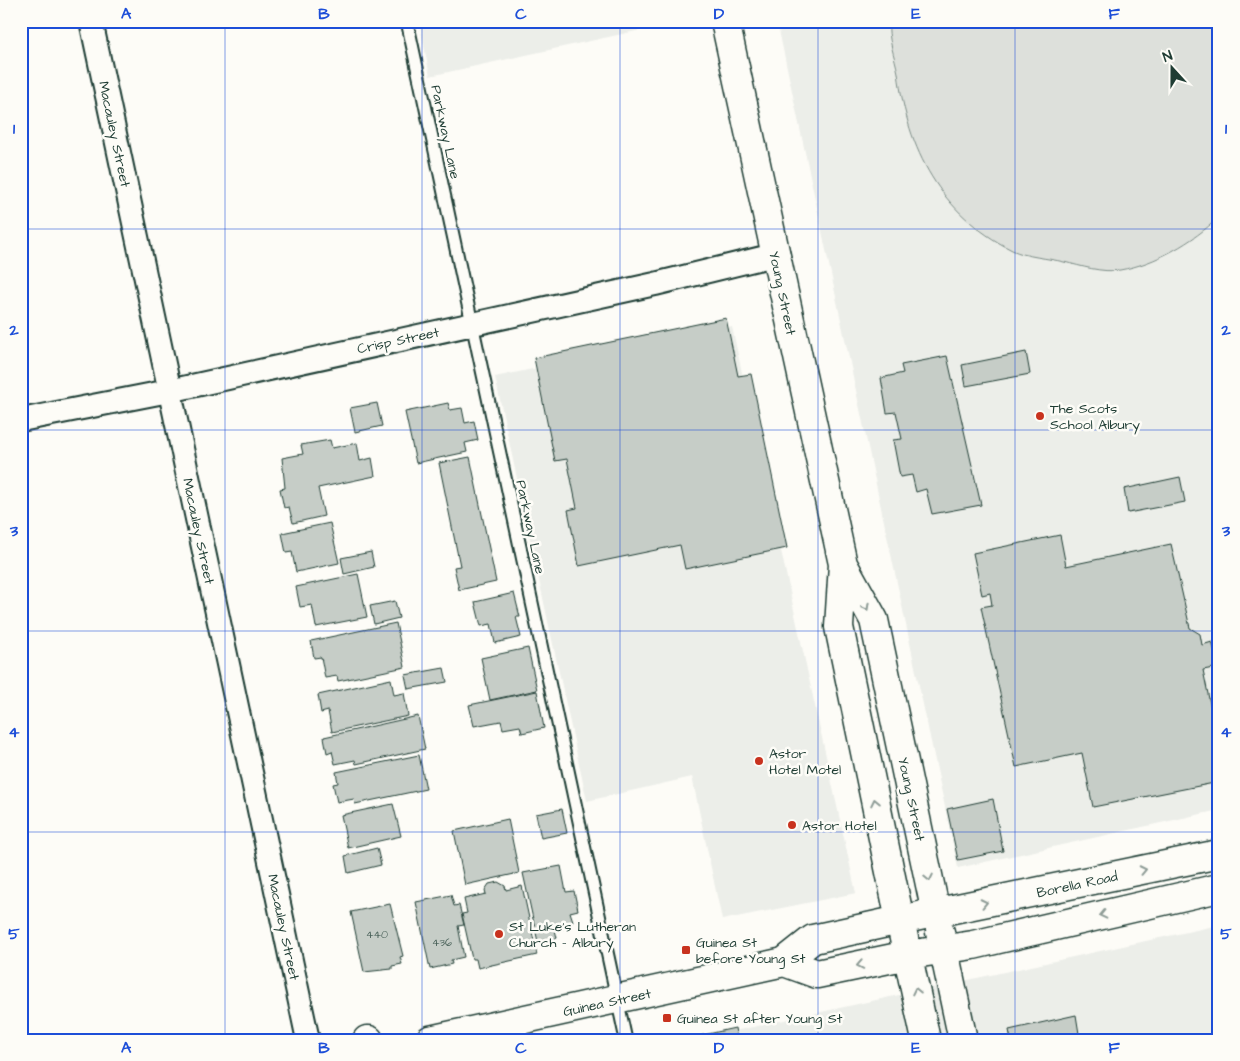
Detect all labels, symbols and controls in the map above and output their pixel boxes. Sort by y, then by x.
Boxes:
text: A [121,3,132,25]
text: B [318,3,330,25]
text: C [515,3,527,25]
text: D [714,3,725,25]
text: E [911,3,921,25]
text: F [1108,3,1120,25]
north arrow [1148,42,1198,92]
text: N [1160,46,1176,68]
street label: Macauley Street [93,79,135,189]
street label: Parkway Lane [425,83,465,181]
text: 1 [13,118,16,140]
text: 1 [1225,118,1228,140]
street label: Young Street [763,249,801,337]
text: 2 [8,319,19,341]
text: 2 [1220,319,1231,341]
street label: Crisp Street [355,322,441,359]
place label: The Scots School Albury [1050,399,1140,435]
marker: The Scots School Albury [1034,410,1046,422]
street label: Macauley Street [177,476,219,586]
street label: Parkway Lane [510,478,550,576]
text: 3 [9,520,19,542]
text: 3 [1221,520,1231,542]
one-way arrow [860,601,870,610]
text: 4 [9,721,20,743]
text: 4 [1221,721,1232,743]
place label: Astor Hotel Motel [769,744,841,780]
marker: Astor Hotel Motel [753,755,765,767]
street label: Young Street [892,755,930,843]
one-way arrow [871,798,881,807]
place label: Astor Hotel [802,816,877,836]
marker: Astor Hotel [786,819,798,831]
one-way arrow [1138,865,1147,875]
street label: Borella Road [1035,867,1120,903]
street label: Macauley Street [262,872,304,982]
one-way arrow [923,873,933,882]
one-way arrow [979,899,988,909]
one-way arrow [1099,909,1108,920]
place label: St Luke's Lutheran Church - Albury [509,917,636,953]
text: 5 [8,923,20,945]
text: 5 [1220,923,1232,945]
house number: 440 [366,927,388,942]
marker: St Luke's Lutheran Church - Albury [493,928,505,940]
place label: Guinea St before Young St [696,933,806,969]
house number: 436 [432,935,452,950]
marker: Guinea St before Young St [680,944,692,956]
one-way arrow [855,959,864,970]
street label: Guinea Street [561,984,653,1022]
one-way arrow [911,986,921,995]
place label: Guinea St after Young St [677,1009,843,1029]
marker: Guinea St after Young St [661,1012,673,1024]
text: A [121,1037,132,1059]
text: B [318,1037,330,1059]
text: C [515,1037,527,1059]
text: D [714,1037,725,1059]
text: E [911,1037,921,1059]
text: F [1108,1037,1120,1059]

